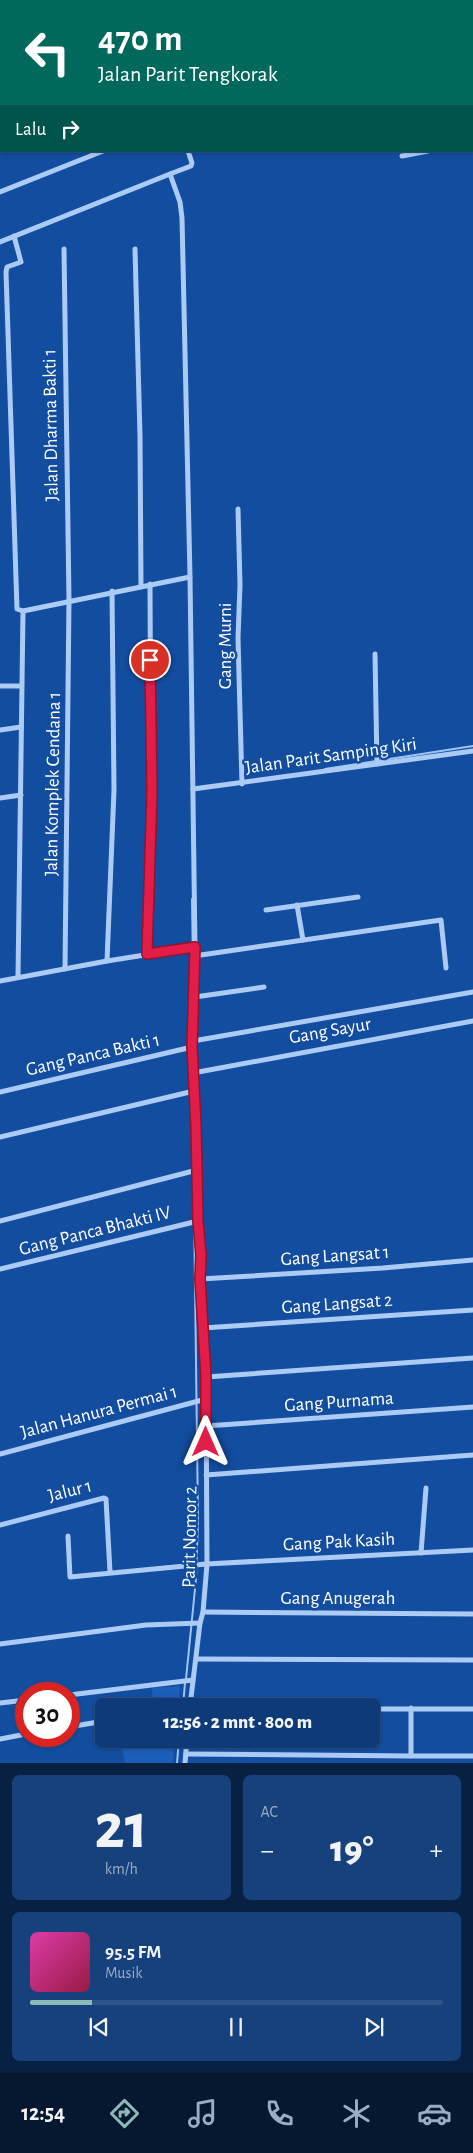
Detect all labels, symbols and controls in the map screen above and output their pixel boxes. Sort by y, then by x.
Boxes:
icon: left [15,20,80,85]
text: 470 m [98,22,183,57]
text: Jalan Parit Tengkorak [98,63,278,85]
icon: right [56,115,84,143]
text: Lalu [15,120,46,139]
street label: Jalan Dharma Bakti 1 [40,349,62,501]
street label: Gang Murni [216,603,235,689]
pin [129,639,171,681]
icon: arrive [136,646,164,674]
street label: Jalan Komplek Cendana 1 [42,692,64,876]
street label: Jalan Parit Samping Kiri [244,735,418,777]
street label: Gang Sayur [288,1014,372,1048]
street label: Gang Panca Bakti 1 [24,1030,162,1080]
street label: Gang Panca Bhakti IV [17,1203,173,1259]
street label: Gang Langsat 1 [280,1243,390,1269]
street label: Gang Langsat 2 [281,1291,393,1317]
street label: Jalan Hanura Permai 1 [19,1382,179,1442]
street label: Gang Purnama [284,1389,395,1415]
position arrow [179,1415,231,1467]
street label: Jalur 1 [46,1476,94,1506]
street label: Parit Nomor 2 [180,1486,200,1588]
street label: Gang Pak Kasih [282,1530,396,1554]
street label: Gang Anugerah [281,1589,395,1608]
speed limit sign: 30 [15,1682,80,1747]
text: 12:56 · 2 mnt · 800 m [163,1713,312,1732]
text: 21 [94,1795,148,1860]
text: AC [261,1804,278,1820]
text: 19° [330,1831,374,1869]
text: − [261,1837,274,1865]
text: + [430,1837,443,1865]
text: km/h [105,1861,138,1877]
text: 95.5 FM [105,1943,161,1962]
text: Musik [105,1965,143,1981]
icon: previous [85,2013,113,2041]
icon: pause [222,2013,250,2041]
icon: next [360,2013,388,2041]
icon: directions [107,2096,142,2131]
icon: music [185,2096,220,2131]
icon: phone [262,2096,297,2131]
icon: climate [339,2096,374,2131]
icon: car [417,2096,452,2131]
text: 12:54 [21,2102,65,2124]

